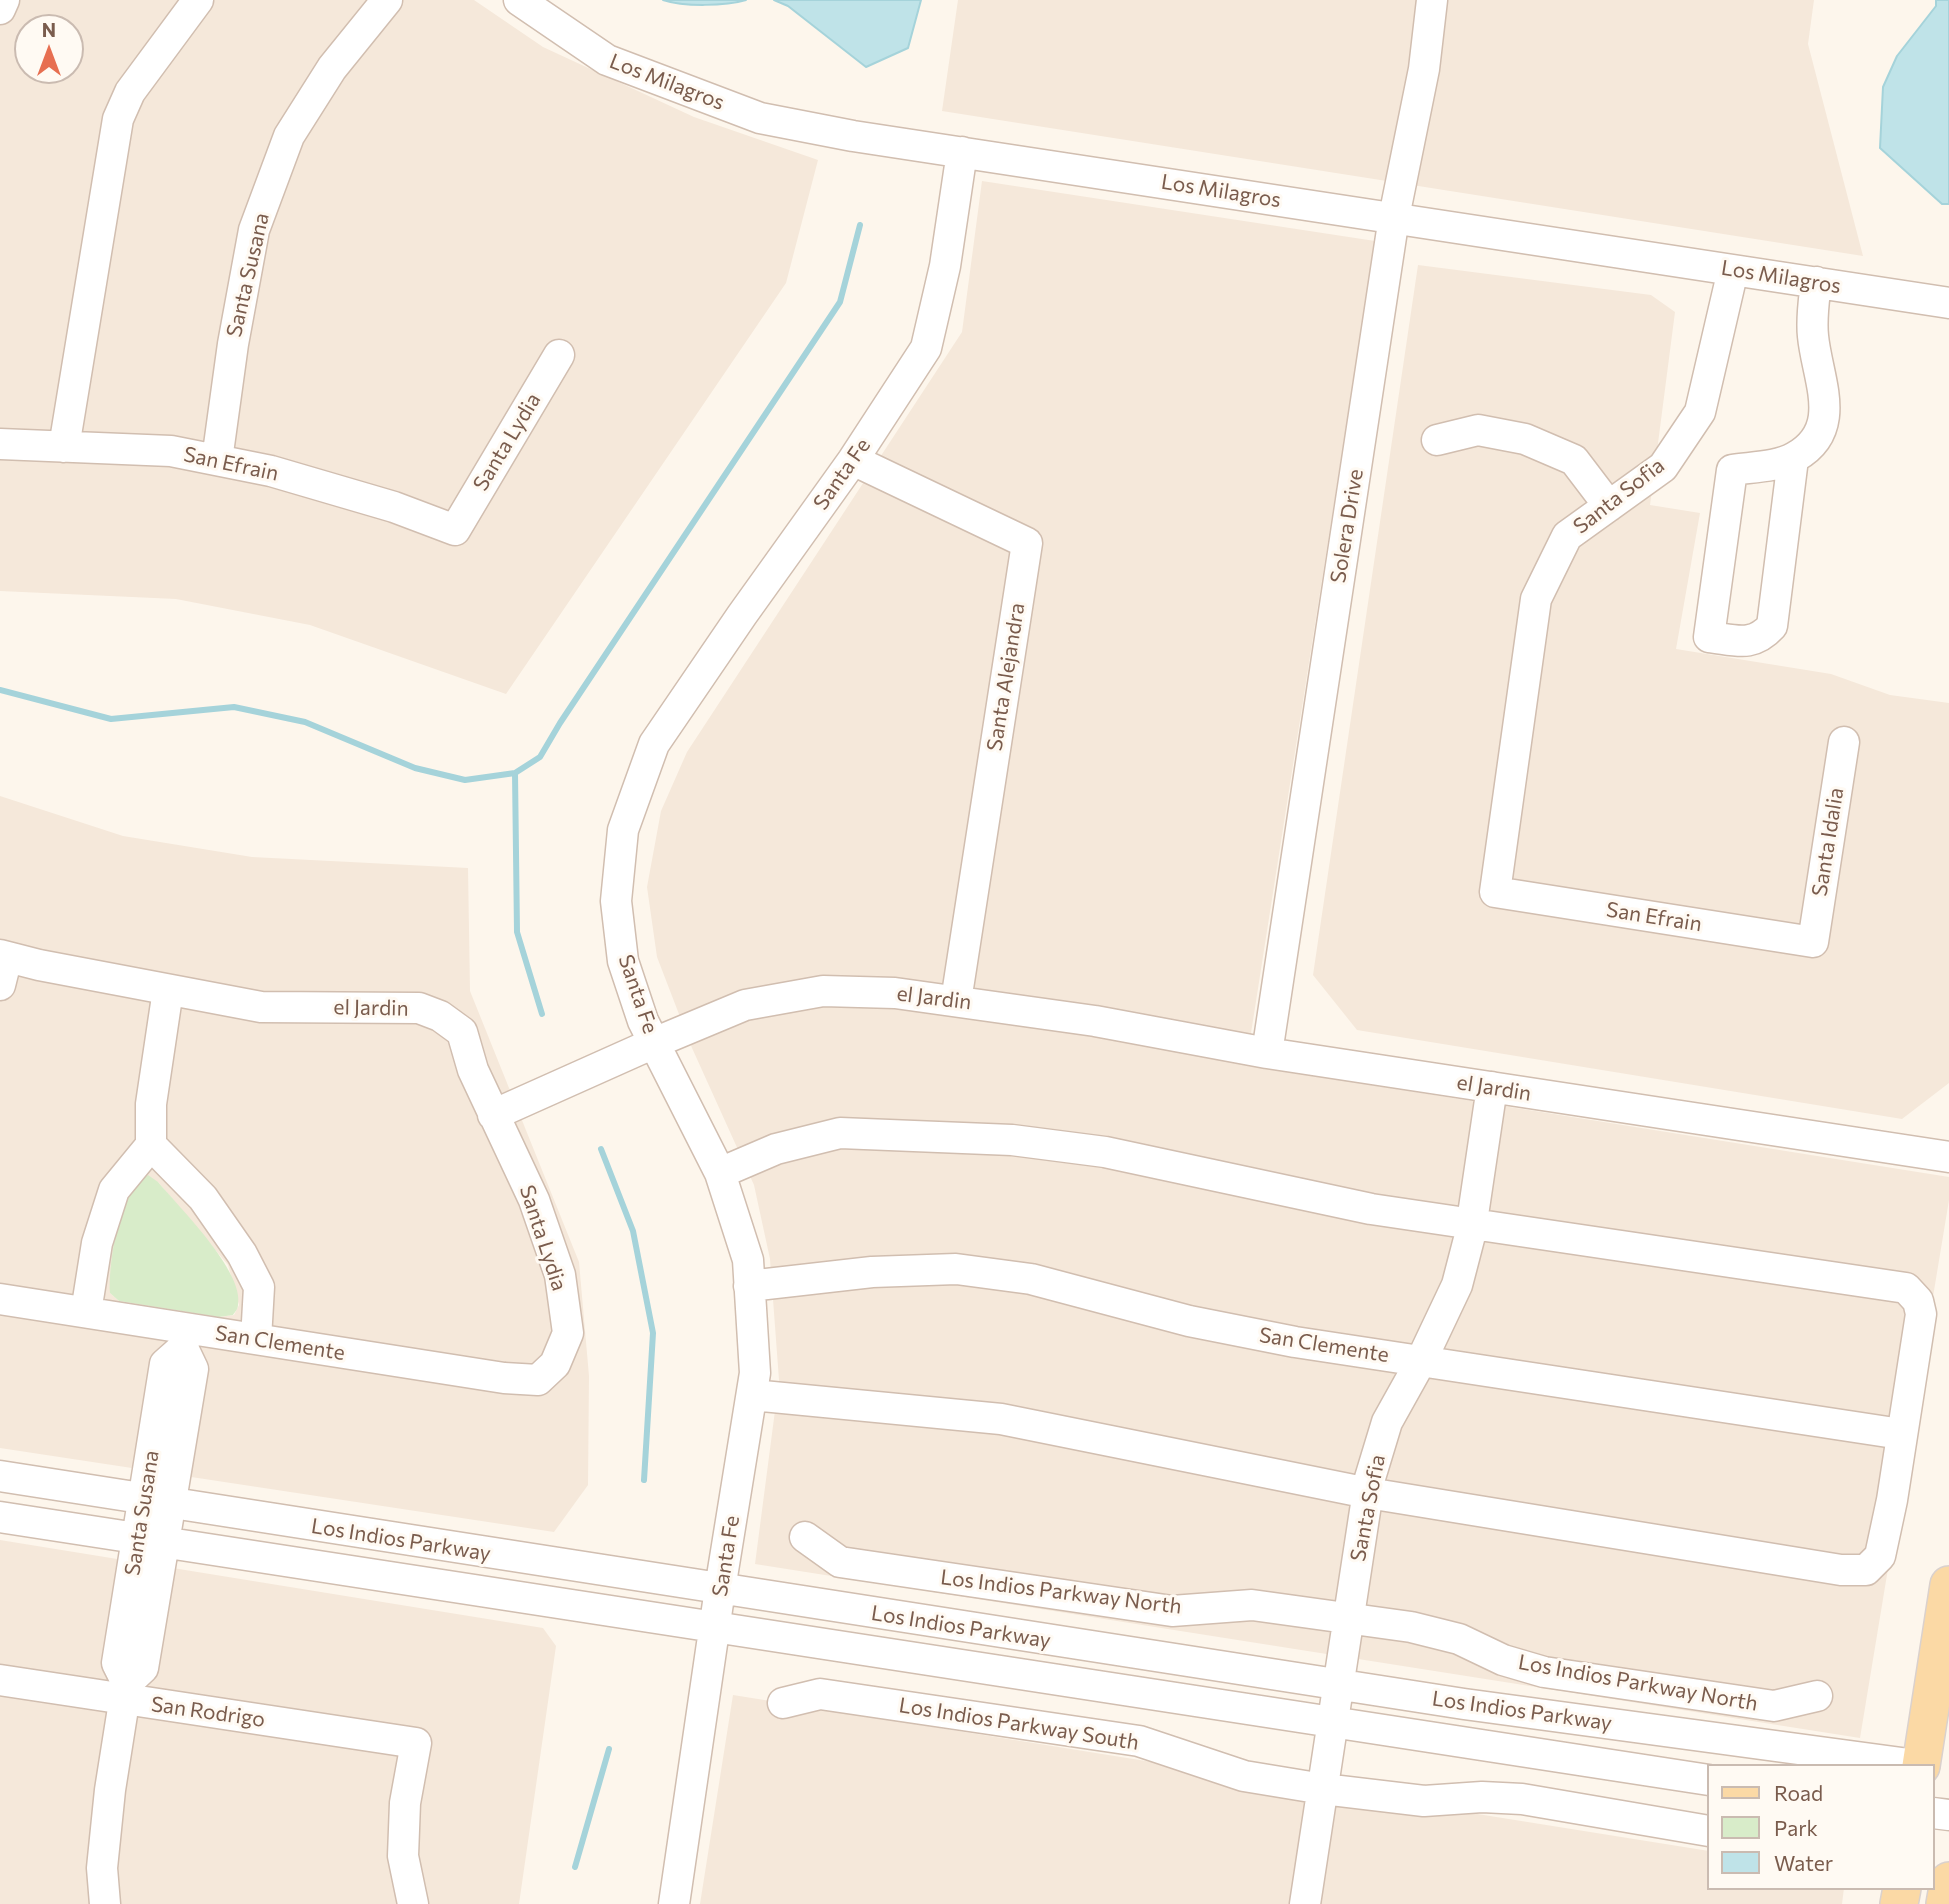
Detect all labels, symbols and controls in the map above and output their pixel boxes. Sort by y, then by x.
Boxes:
north arrow [14,14,84,84]
text: N [42,18,56,41]
street label: Los Milagros [606,49,728,115]
street label: Los Milagros [1159,169,1283,213]
street label: Santa Susana [221,211,275,339]
street label: Los Milagros [1719,255,1843,299]
street label: Santa Lydia [468,389,546,495]
street label: Santa Fe [808,433,876,515]
street label: San Efrain [181,442,281,486]
street label: Santa Sofia [1569,453,1669,539]
street label: Solera Drive [1326,467,1368,585]
street label: Santa Alejandra [982,601,1030,753]
street label: Santa Idalia [1807,786,1849,898]
street label: San Efrain [1604,897,1704,937]
street label: Santa Fe [613,951,663,1037]
street label: el Jardin [895,981,973,1015]
street label: el Jardin [333,995,409,1021]
street label: el Jardin [1455,1070,1533,1106]
street label: Santa Lydia [514,1182,572,1294]
street label: San Clemente [213,1320,347,1366]
street label: San Clemente [1257,1322,1391,1368]
street label: Santa Susana [120,1449,164,1577]
street label: Santa Sofia [1345,1452,1391,1564]
street label: Los Indios Parkway [309,1513,493,1567]
street label: Santa Fe [707,1514,745,1598]
street label: Los Indios Parkway North [939,1565,1183,1619]
street label: Los Indios Parkway [869,1600,1053,1654]
street label: Los Indios Parkway North [1516,1650,1760,1716]
street label: Los Indios Parkway [1430,1686,1614,1736]
street label: San Rodrigo [149,1692,267,1732]
street label: Los Indios Parkway South [897,1693,1141,1755]
legend [1708,1764,1935,1890]
text: Road [1774,1780,1823,1805]
text: Park [1774,1815,1818,1840]
text: Water [1774,1850,1833,1875]

